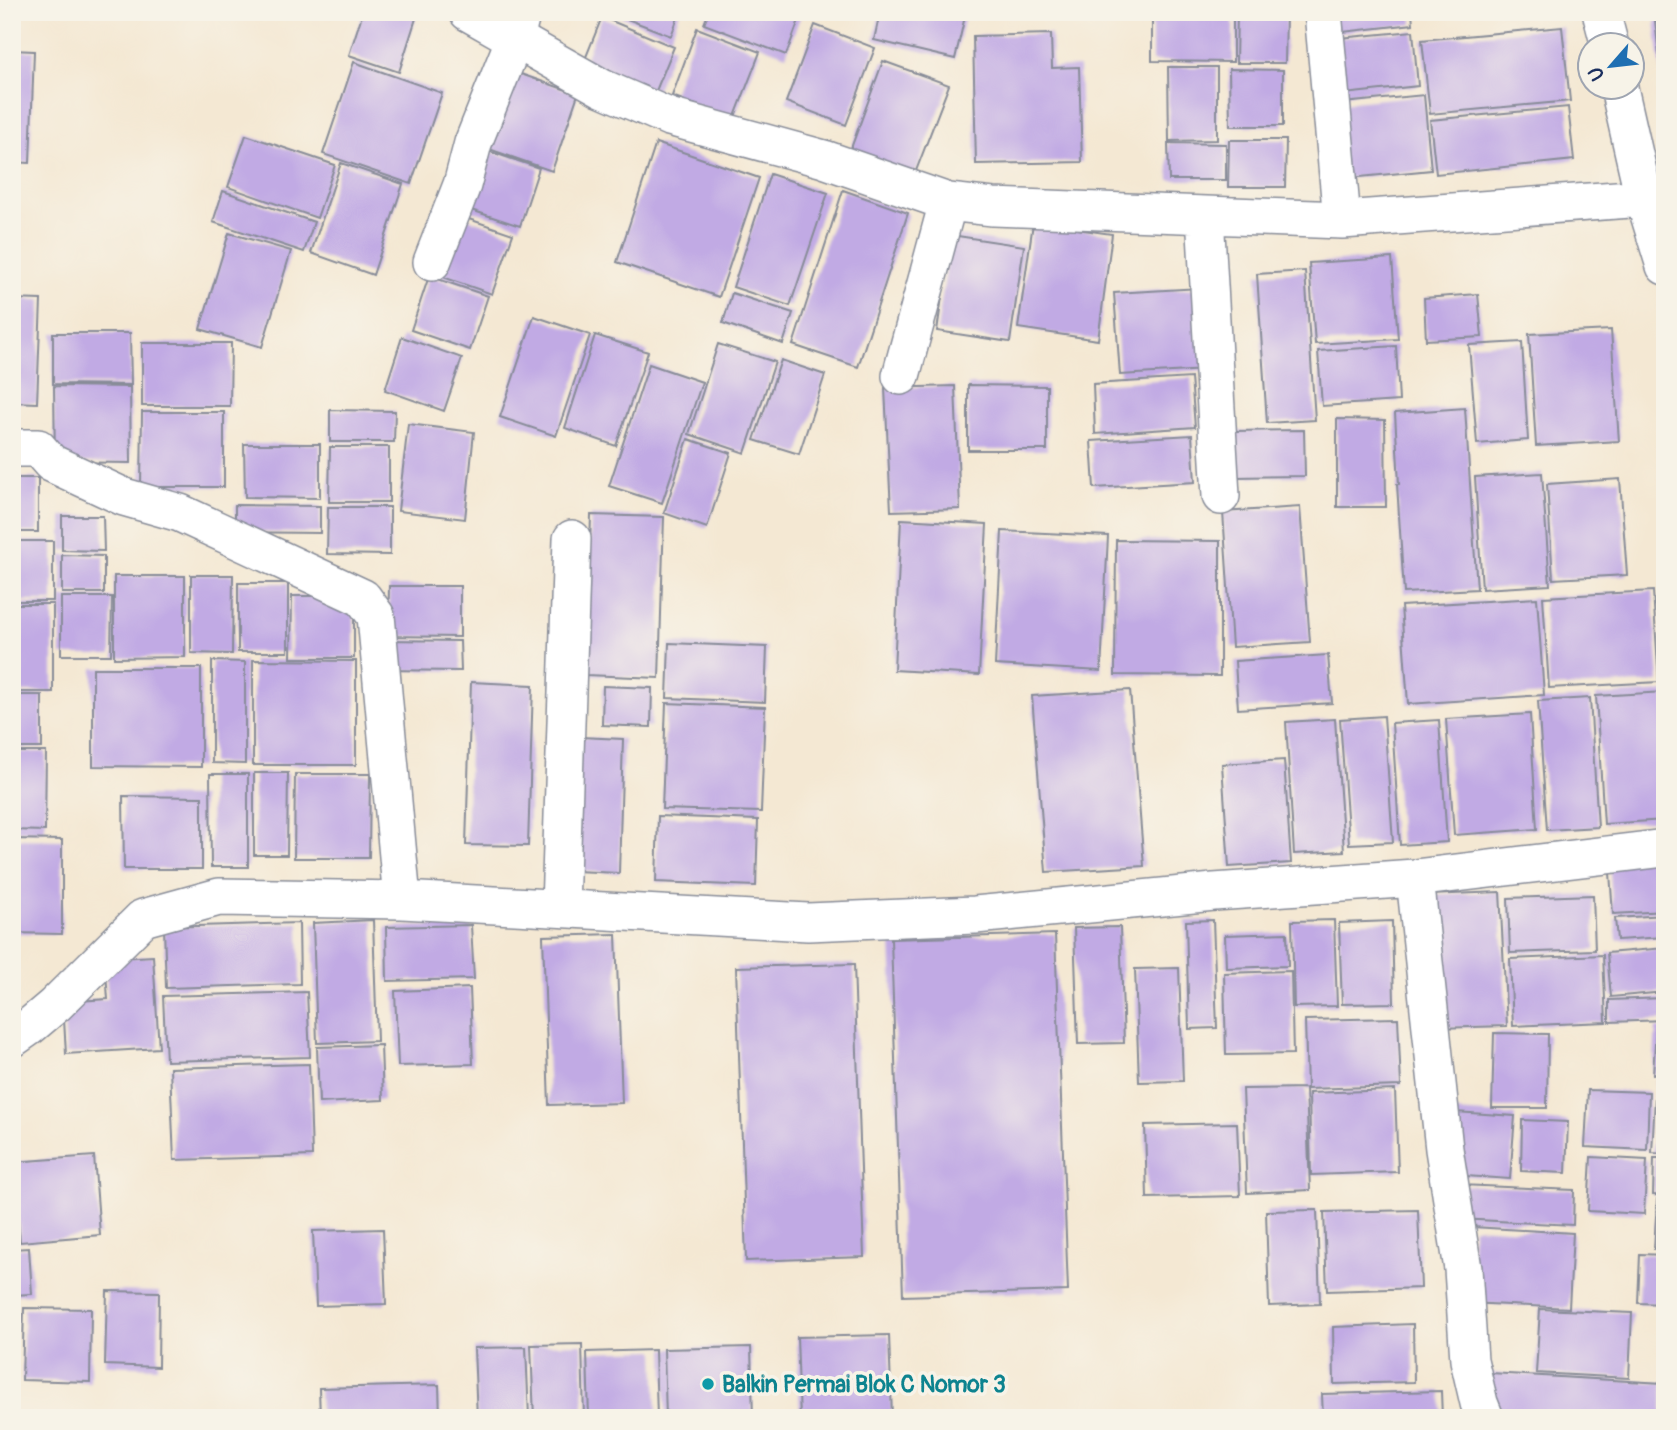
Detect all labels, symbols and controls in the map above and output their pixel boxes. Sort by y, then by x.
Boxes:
north arrow [1576,32,1646,102]
text: U [1583,62,1610,85]
place label: Balkin Permai Blok C Nomor 3 [722,1370,1006,1399]
marker: Balkin Permai Blok C Nomor 3 [700,1376,716,1392]

